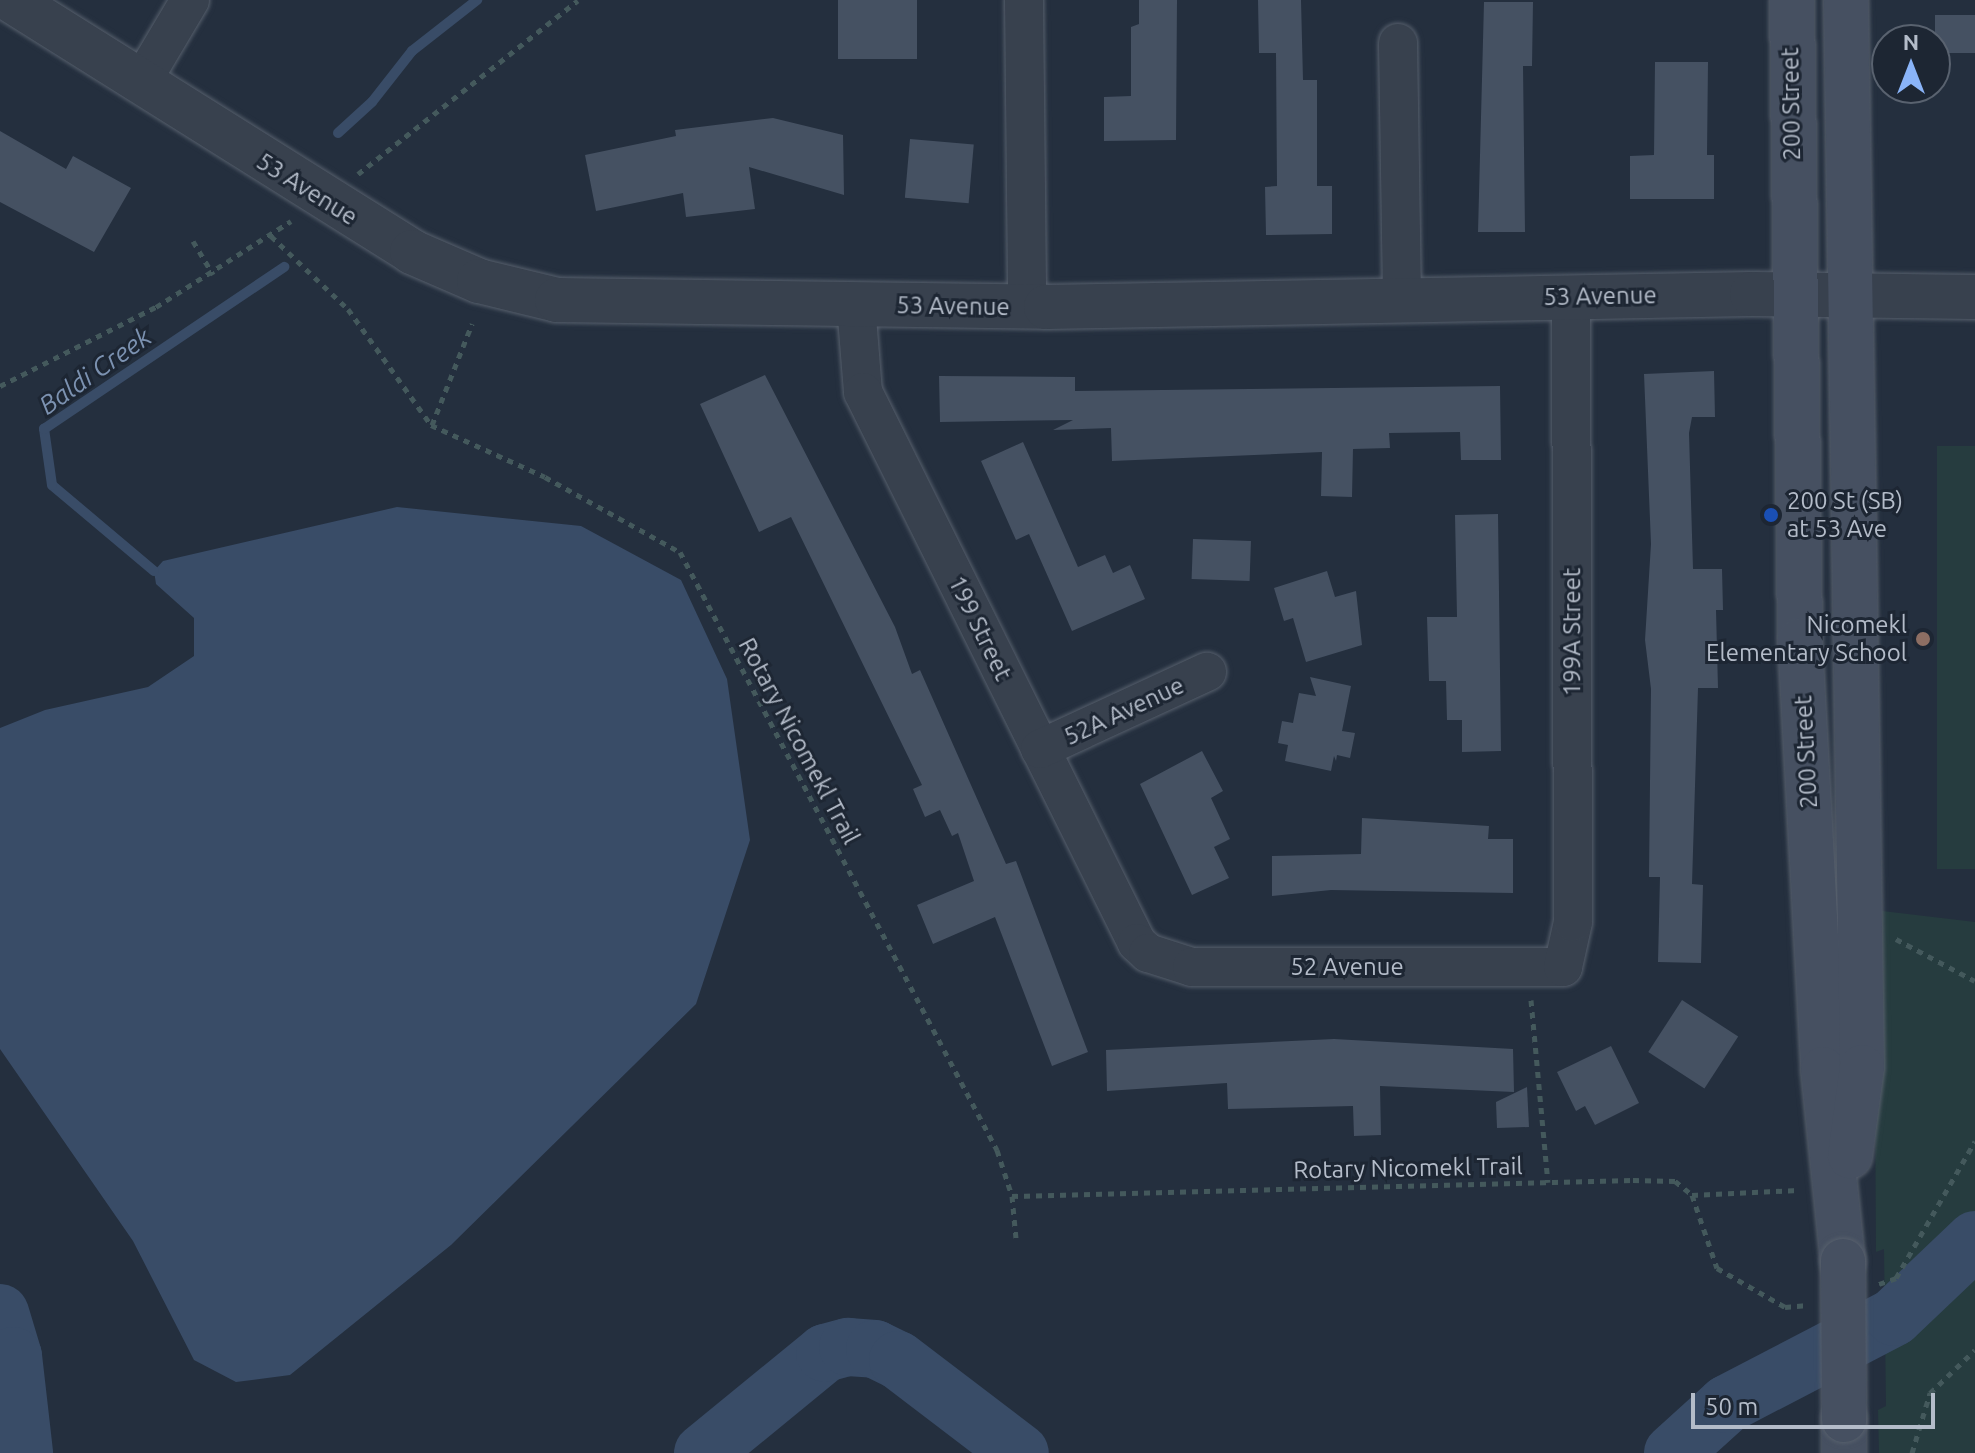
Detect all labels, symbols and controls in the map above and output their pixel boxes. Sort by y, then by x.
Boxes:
north arrow [1871,24,1951,104]
text: N [1903,29,1919,54]
street label: 200 Street [1776,47,1806,161]
street label: 53 Avenue [251,147,363,231]
street label: 53 Avenue [1543,281,1657,311]
street label: 53 Avenue [896,291,1010,321]
water label: Baldi Creek [33,321,157,421]
place label: 200 St (SB) at 53 Ave [1787,487,1903,543]
marker: 200 St (SB) at 53 Ave [1762,506,1780,524]
street label: 199A Street [1558,568,1586,696]
street label: 199 Street [942,571,1018,685]
place label: Nicomekl Elementary School [1706,611,1907,667]
marker: Nicomekl Elementary School [1914,630,1932,648]
street label: Rotary Nicomekl Trail [732,633,866,849]
street label: 52A Avenue [1059,671,1189,751]
street label: 200 Street [1789,695,1823,809]
street label: 52 Avenue [1290,953,1404,981]
street label: Rotary Nicomekl Trail [1293,1152,1523,1184]
scale bar [1695,1377,1939,1427]
text: 50 m [1705,1393,1758,1420]

